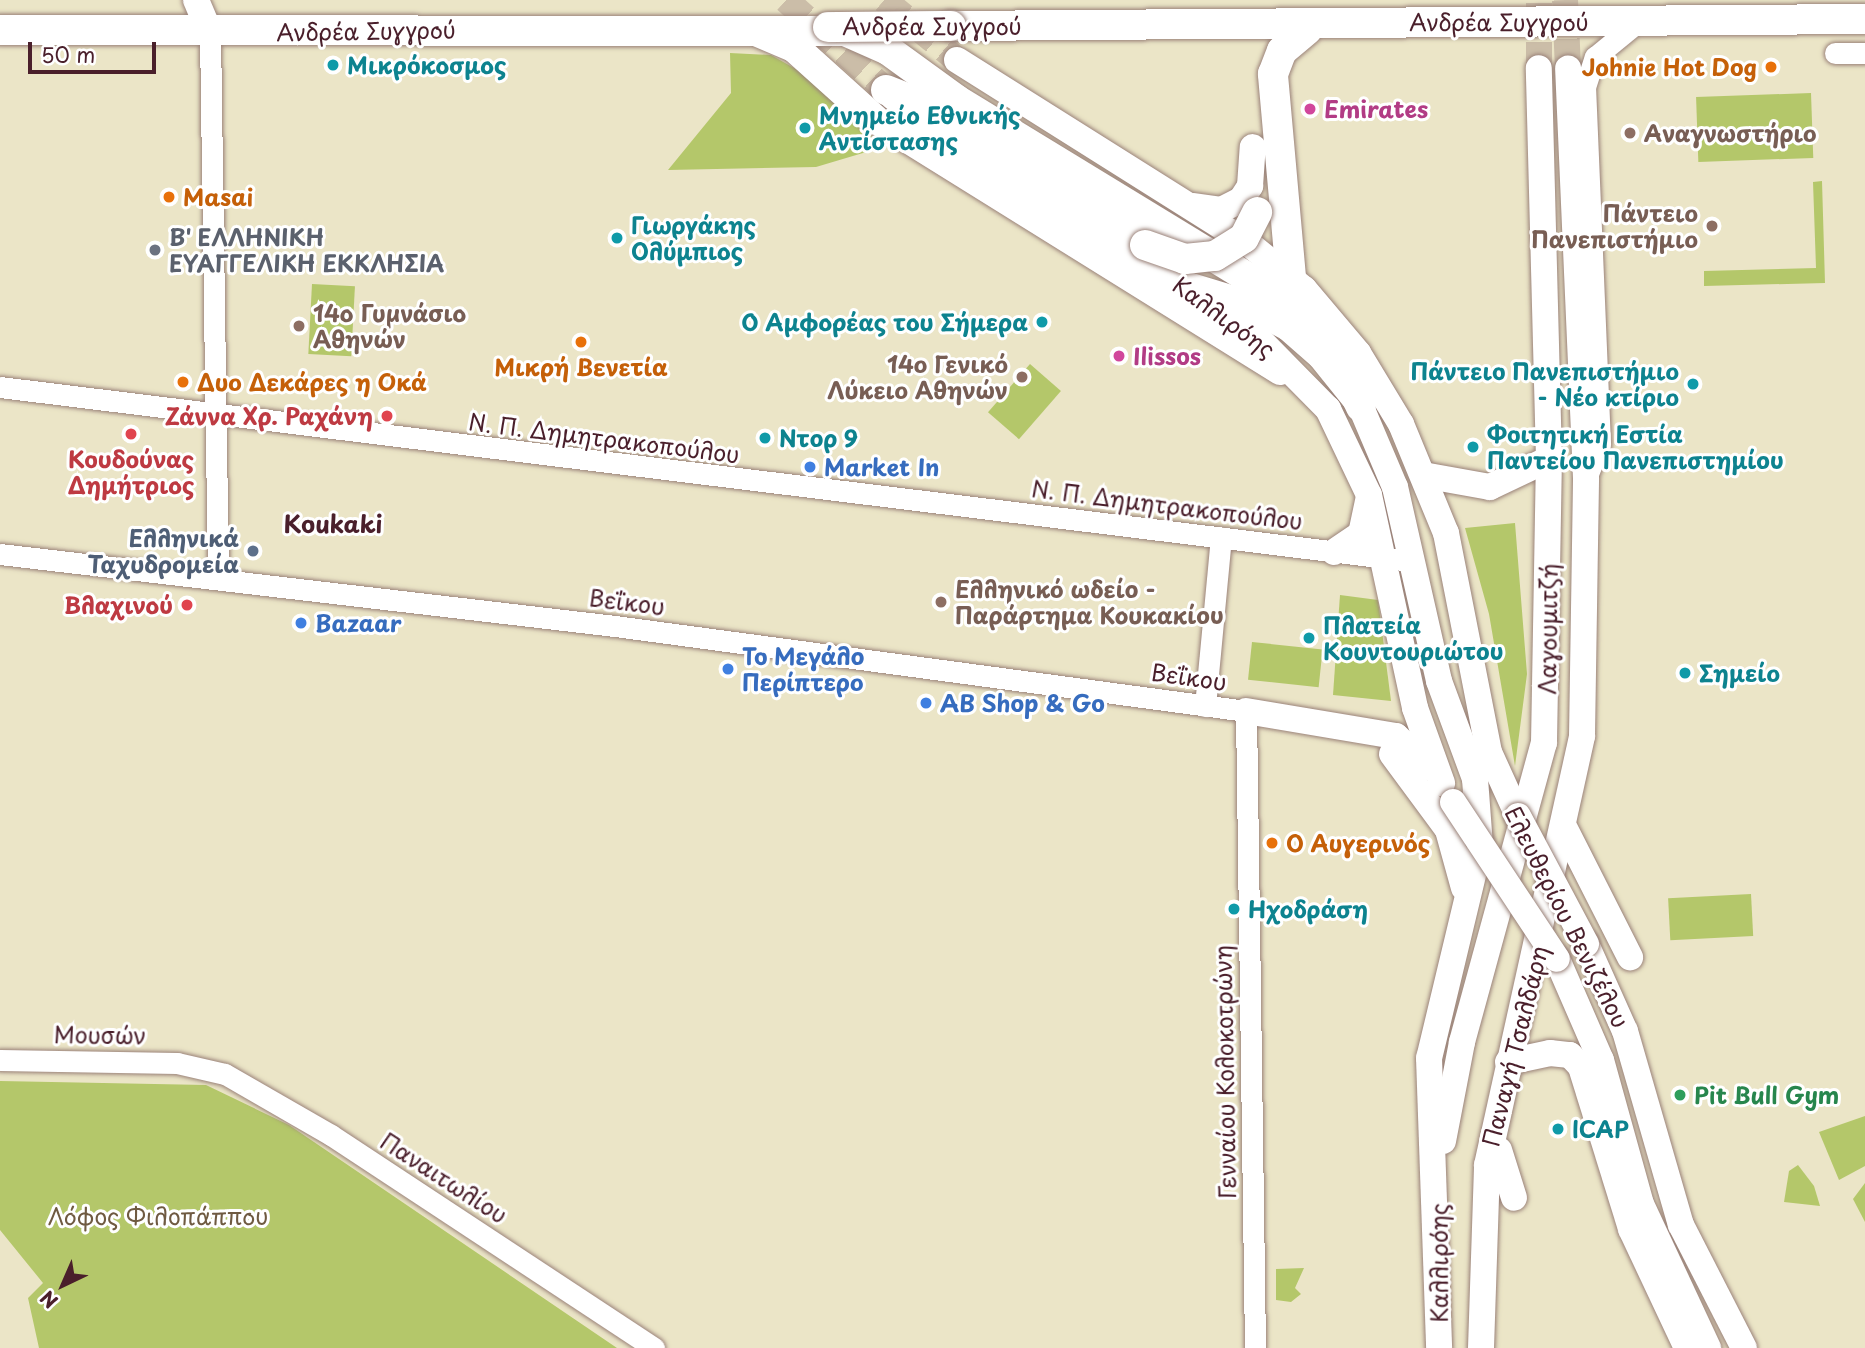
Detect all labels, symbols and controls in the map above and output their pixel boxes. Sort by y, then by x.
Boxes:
street label: Ανδρέα Συγγρού [1409,8,1589,36]
street label: Ανδρέα Συγγρού [842,12,1022,40]
street label: Ανδρέα Συγγρού [276,16,456,46]
scale bar [32,28,159,72]
text: 50 m [41,38,95,70]
place label: Μικρόκοσμος [347,51,506,79]
place label: Johnie Hot Dog [1579,53,1757,81]
marker: Μικρόκοσμος [325,57,341,73]
marker: Johnie Hot Dog [1763,59,1779,75]
place label: Emirates [1324,95,1428,123]
place label: Μνημείο Εθνικής Αντίστασης [819,101,1021,155]
marker: Emirates [1302,101,1318,117]
place label: Aναγνωστήριο [1644,119,1817,147]
marker: Μνημείο Εθνικής Αντίστασης [797,120,813,136]
marker: Aναγνωστήριο [1622,125,1638,141]
place label: Masai [183,183,253,211]
marker: Masai [161,189,177,205]
place label: Πάντειο Πανεπιστήμιο [1531,199,1698,253]
place label: Γιωργάκης Ολύμπιος [631,211,756,265]
marker: Πάντειο Πανεπιστήμιο [1704,218,1720,234]
place label: Β' ΕΛΛΗΝΙΚΗ ΕΥΑΓΓΕΛΙΚΗ ΕΚΚΛΗΣΙΑ [169,223,445,277]
marker: Γιωργάκης Ολύμπιος [609,230,625,246]
marker: Β' ΕΛΛΗΝΙΚΗ ΕΥΑΓΓΕΛΙΚΗ ΕΚΚΛΗΣΙΑ [147,242,163,258]
street label: Καλλιρόης [1168,271,1280,363]
place label: 14ο Γυµνάσιο Αθηνών [313,299,466,353]
place label: Ο Αμφορέας του Σήμερα [738,308,1028,336]
marker: Ο Αμφορέας του Σήμερα [1034,314,1050,330]
marker: 14ο Γυµνάσιο Αθηνών [291,318,307,334]
marker: Μικρή Βενετία [573,334,589,350]
place label: Ilissos [1133,342,1201,370]
marker: Ilissos [1111,348,1127,364]
place label: 14ο Γενικό Λύκειο Αθηνών [826,350,1008,404]
place label: Μικρή Βενετία [494,353,668,381]
place label: Πάντειο Πανεπιστήμιο - Νέο κτίριο [1409,357,1679,411]
place label: Δυο Δεκάρες η Οκά [197,368,428,396]
marker: 14ο Γενικό Λύκειο Αθηνών [1014,369,1030,385]
marker: Δυο Δεκάρες η Οκά [175,374,191,390]
marker: Πάντειο Πανεπιστήμιο - Νέο κτίριο [1685,376,1701,392]
place label: Ζάννα Χρ. Ραχάνη [164,402,373,430]
marker: Ζάννα Χρ. Ραχάνη [379,408,395,424]
street label: Ν. Π. Δημητρακοπούλου [467,408,741,468]
place label: Φοιτητική Εστία Παντείου Πανεπιστημίου [1487,420,1784,474]
place label: Ντορ 9 [779,424,858,452]
marker: Κουδούνας Δημήτριος [123,426,139,442]
marker: Ντορ 9 [757,430,773,446]
marker: Φοιτητική Εστία Παντείου Πανεπιστημίου [1465,439,1481,455]
place label: Κουδούνας Δημήτριος [68,445,194,499]
place label: Market In [824,453,940,481]
marker: Market In [802,459,818,475]
street label: Ν. Π. Δημητρακοπούλου [1030,475,1304,535]
district label: Koukaki [284,510,382,538]
place label: Ελληνικά Ταχυδρομεία [88,524,239,578]
marker: Ελληνικά Ταχυδρομεία [245,543,261,559]
street label: Λαγουμιτζή [1533,563,1563,695]
place label: Ελληνικό ωδείο - Παράρτημα Κουκακίου [955,575,1224,629]
street label: Βεΐκου [588,584,666,620]
place label: Βλαχινού [64,591,173,619]
marker: Ελληνικό ωδείο - Παράρτημα Κουκακίου [933,594,949,610]
marker: Βλαχινού [179,597,195,613]
place label: Bazaar [315,609,402,637]
place label: Πλατεία Κουντουριώτου [1323,611,1504,665]
marker: Bazaar [293,615,309,631]
marker: Πλατεία Κουντουριώτου [1301,630,1317,646]
place label: Το Μεγάλο Περίπτερο [742,642,866,696]
street label: Βεΐκου [1150,658,1228,696]
place label: Σημείο [1699,659,1780,687]
marker: Το Μεγάλο Περίπτερο [720,661,736,677]
marker: Σημείο [1677,665,1693,681]
place label: AB Shop & Go [940,689,1104,717]
marker: AB Shop & Go [918,695,934,711]
street label: Ελευθερίου Βενιζέλου [1499,802,1635,1032]
place label: Ο Αυγερινός [1286,829,1431,857]
marker: Ο Αυγερινός [1264,835,1280,851]
place label: Ηχοδράση [1248,895,1368,923]
marker: Ηχοδράση [1226,901,1242,917]
street label: Παναγή Τσαλδάρη [1477,942,1553,1150]
street label: Γενναίου Κολοκοτρώνη [1209,945,1241,1199]
street label: Μουσών [53,1020,147,1050]
place label: Pit Bull Gym [1694,1081,1839,1109]
marker: Pit Bull Gym [1672,1087,1688,1103]
place label: ICAP [1572,1115,1629,1143]
marker: ICAP [1550,1121,1566,1137]
street label: Παναιτωλίου [376,1127,512,1229]
park label: Λόφος Φιλοπάππου [48,1202,268,1230]
street label: Καλλιρόης [1425,1203,1453,1323]
north arrow [28,1250,98,1320]
text: N [33,1285,64,1315]

